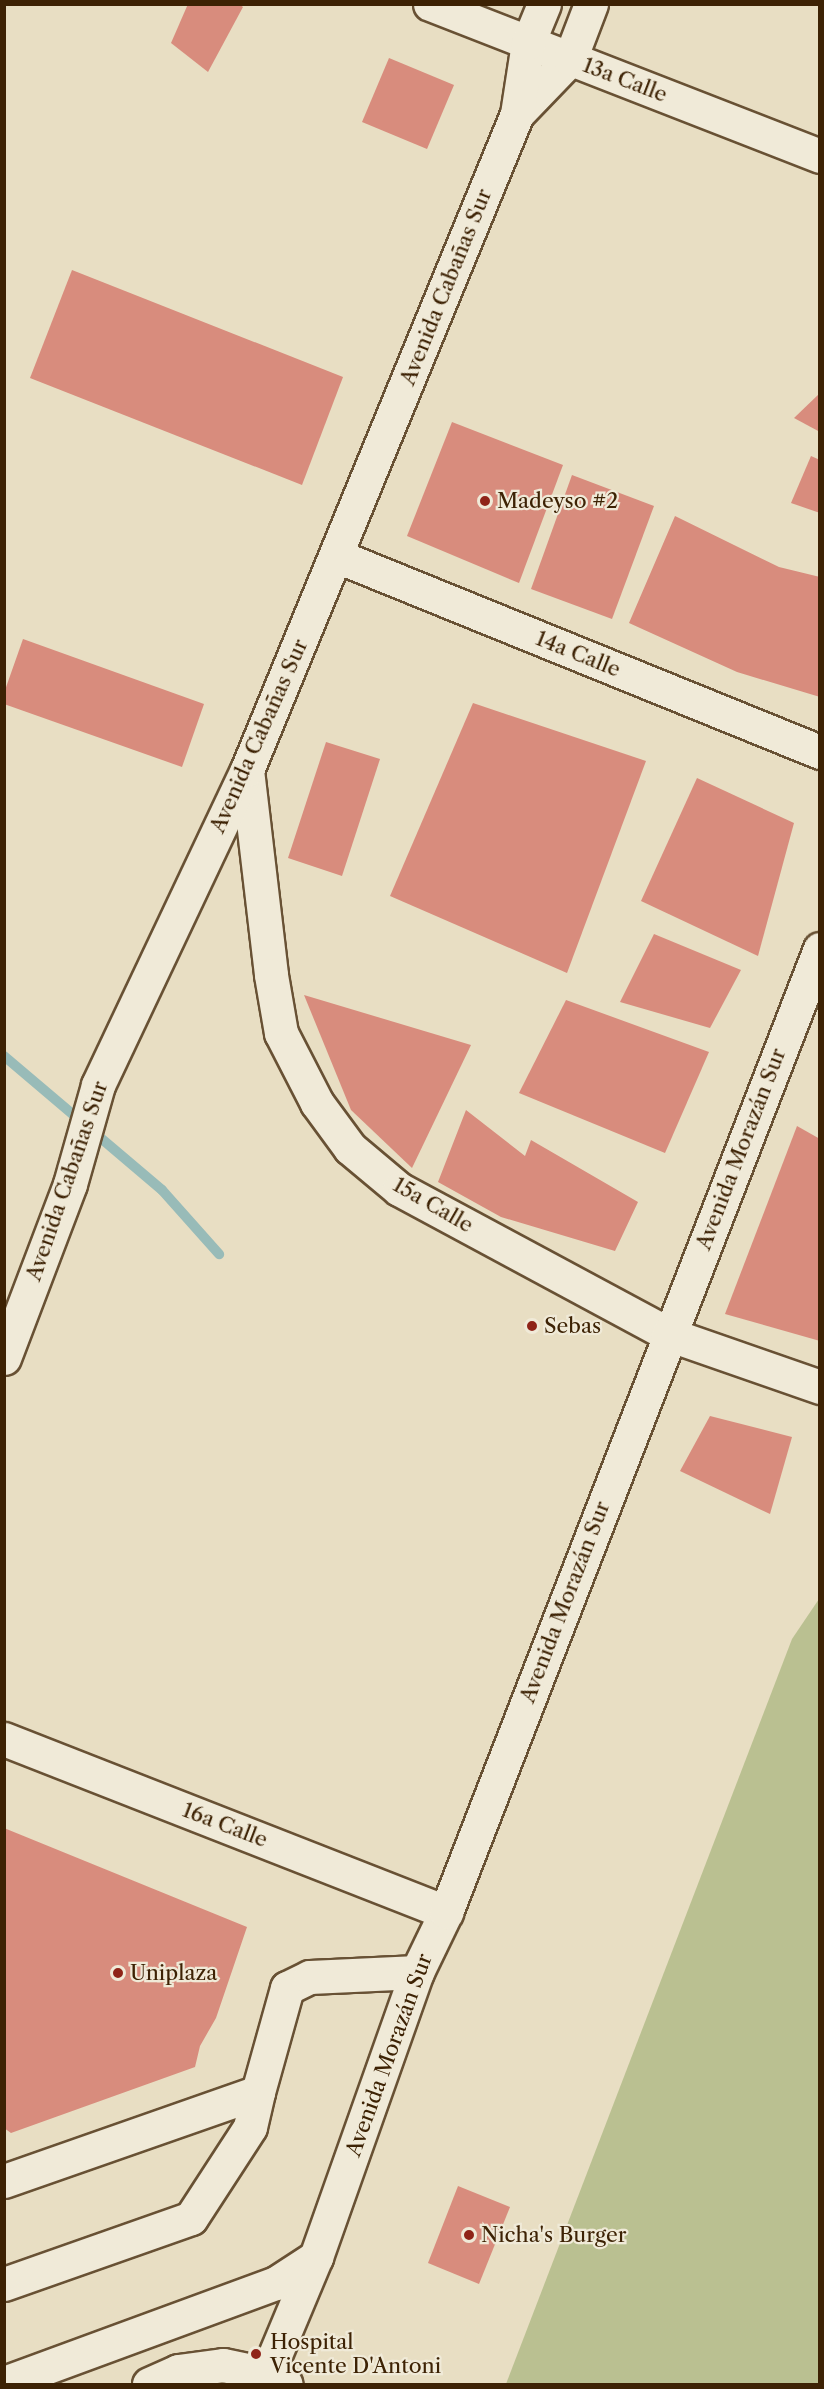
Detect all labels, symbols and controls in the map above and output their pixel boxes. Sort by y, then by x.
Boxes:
street label: 13a Calle [579,52,671,108]
street label: Avenida Cabañas Sur [395,185,497,389]
place label: Madeyso #2 [497,488,618,514]
marker: Madeyso #2 [478,494,492,508]
street label: 14a Calle [532,626,624,682]
street label: Avenida Cabañas Sur [205,635,313,837]
street label: Avenida Morazán Sur [691,1044,791,1254]
street label: Avenida Cabañas Sur [21,1078,113,1284]
street label: 15a Calle [388,1172,478,1238]
place label: Sebas [544,1313,601,1339]
marker: Sebas [525,1319,539,1333]
street label: Avenida Morazán Sur [515,1497,615,1707]
street label: 16a Calle [179,1797,271,1853]
street label: Avenida Morazán Sur [341,1950,437,2160]
place label: Uniplaza [130,1960,217,1986]
marker: Uniplaza [111,1966,125,1980]
place label: Nicha's Burger [481,2222,627,2248]
marker: Nicha's Burger [462,2228,476,2242]
place label: Hospital Vicente D'Antoni [270,2329,441,2379]
marker: Hospital Vicente D'Antoni [247,2345,265,2363]

